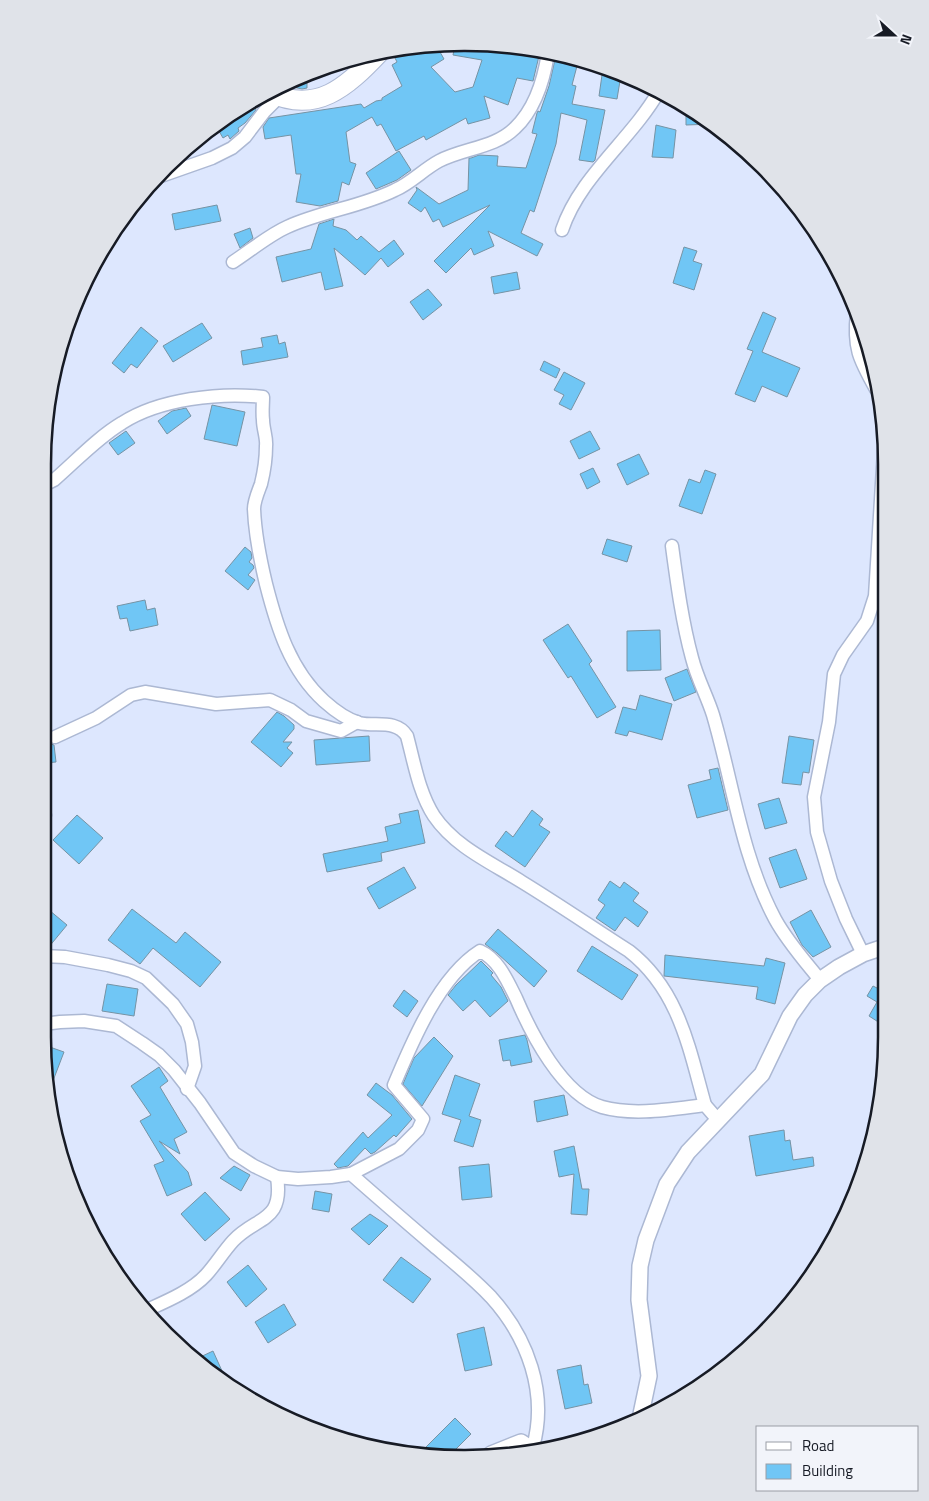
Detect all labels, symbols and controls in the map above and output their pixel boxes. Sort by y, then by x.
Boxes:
north arrow [869,10,919,60]
text: N [895,32,918,48]
legend [756,1426,919,1491]
text: Road [802,1434,834,1457]
text: Building [802,1459,853,1482]

